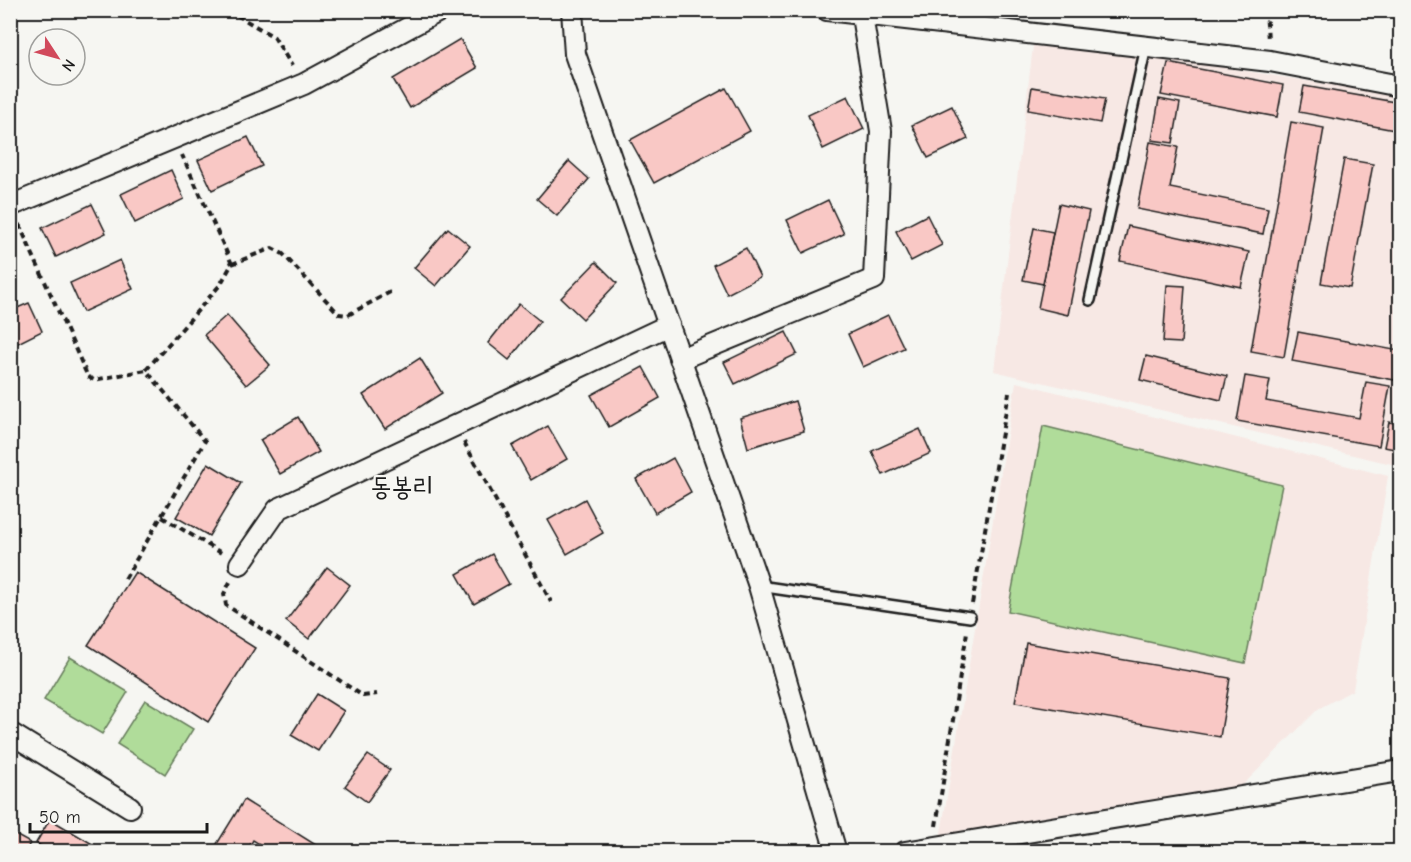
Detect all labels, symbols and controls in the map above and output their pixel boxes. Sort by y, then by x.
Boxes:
north arrow [27,27,87,87]
text: N [58,56,79,75]
district label: 동봉리 [371,472,433,502]
scale bar [30,796,207,834]
text: 50 m [39,807,81,828]

